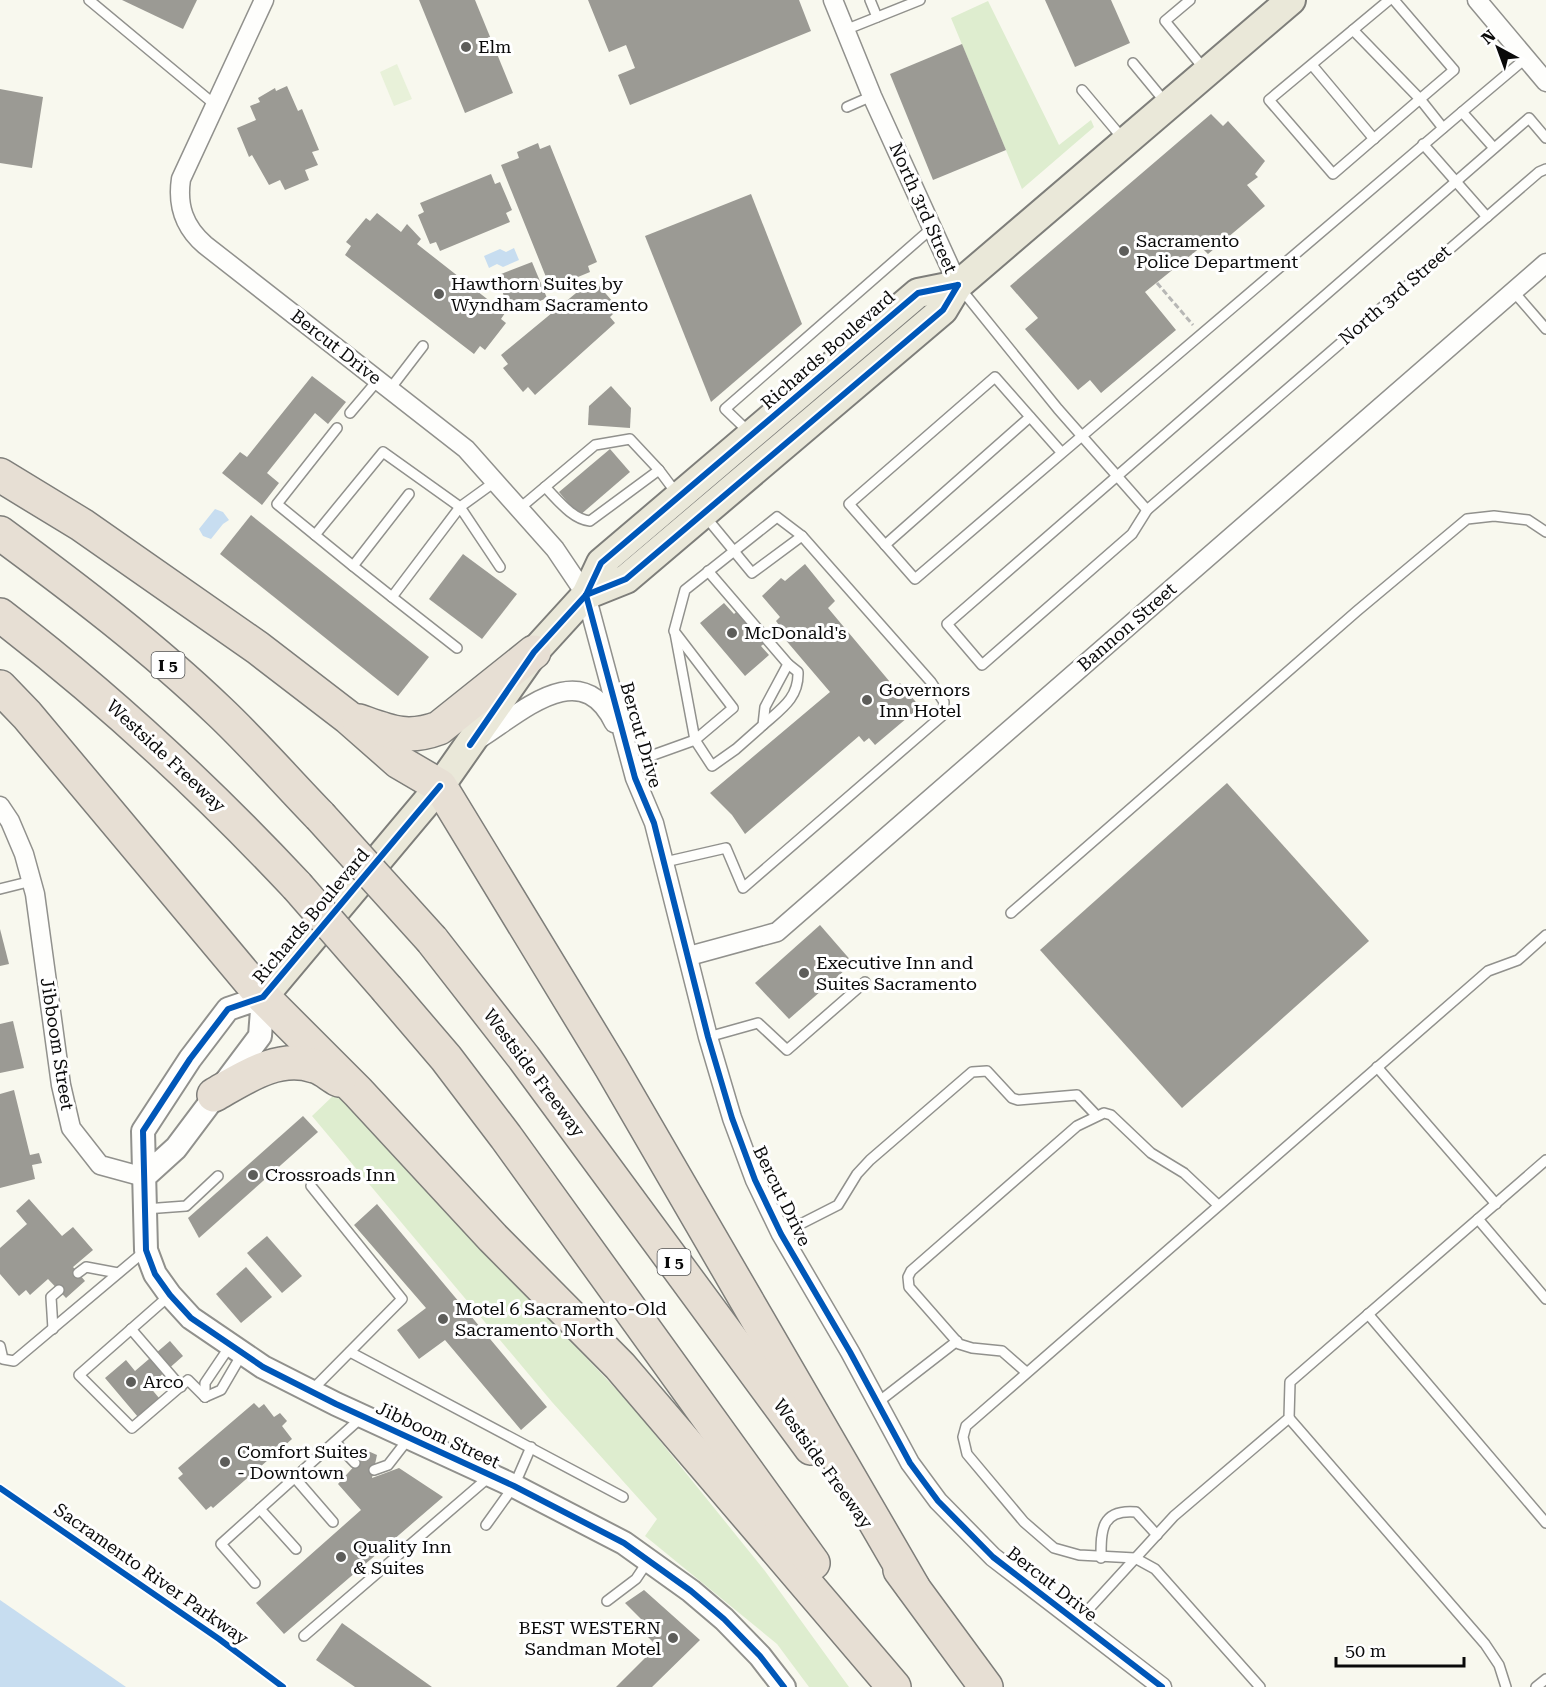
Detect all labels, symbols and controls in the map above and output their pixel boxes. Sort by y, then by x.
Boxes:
north arrow [1468,18,1528,78]
text: N [1478,26,1499,48]
place label: Elm [478,36,512,57]
marker: Elm [459,40,473,54]
street label: North 3rd Street [885,139,962,277]
place label: Sacramento Police Department [1136,230,1299,272]
street label: North 3rd Street [1335,240,1455,349]
marker: Sacramento Police Department [1117,244,1131,258]
place label: Hawthorn Suites by Wyndham Sacramento [451,273,648,315]
street label: Richards Boulevard [757,286,899,413]
marker: Hawthorn Suites by Wyndham Sacramento [432,287,446,301]
street label: Bercut Drive [287,305,386,388]
street label: Bannon Street [1073,578,1180,675]
place label: McDonald's [744,622,847,643]
marker: McDonald's [725,626,739,640]
road number: I 5 [152,652,184,678]
place label: Governors Inn Hotel [879,679,970,721]
street label: Bercut Drive [616,680,667,790]
marker: Governors Inn Hotel [860,693,874,707]
street label: Westside Freeway [103,695,230,816]
street label: Richards Boulevard [248,844,374,987]
place label: Executive Inn and Suites Sacramento [816,952,977,994]
marker: Executive Inn and Suites Sacramento [797,966,811,980]
street label: Jibboom Street [37,976,78,1112]
street label: Westside Freeway [479,1004,590,1141]
street label: Bercut Drive [749,1142,816,1249]
place label: Crossroads Inn [265,1164,396,1185]
marker: Crossroads Inn [246,1168,260,1182]
road number: I 5 [658,1249,690,1275]
place label: Motel 6 Sacramento-Old Sacramento North [455,1298,667,1340]
marker: Motel 6 Sacramento-Old Sacramento North [436,1312,450,1326]
place label: Arco [143,1371,184,1392]
marker: Arco [124,1375,138,1389]
street label: Westside Freeway [769,1395,878,1533]
street label: Jibboom Street [373,1397,504,1472]
place label: Comfort Suites - Downtown [237,1441,368,1483]
marker: Comfort Suites - Downtown [218,1455,232,1469]
street label: Sacramento River Parkway [50,1498,253,1649]
place label: Quality Inn & Suites [353,1536,452,1578]
street label: Bercut Drive [1003,1542,1102,1625]
marker: Quality Inn & Suites [334,1550,348,1564]
place label: BEST WESTERN Sandman Motel [518,1617,661,1659]
scale bar [1336,1630,1464,1668]
marker: BEST WESTERN Sandman Motel [666,1631,680,1645]
text: 50 m [1345,1640,1386,1661]

